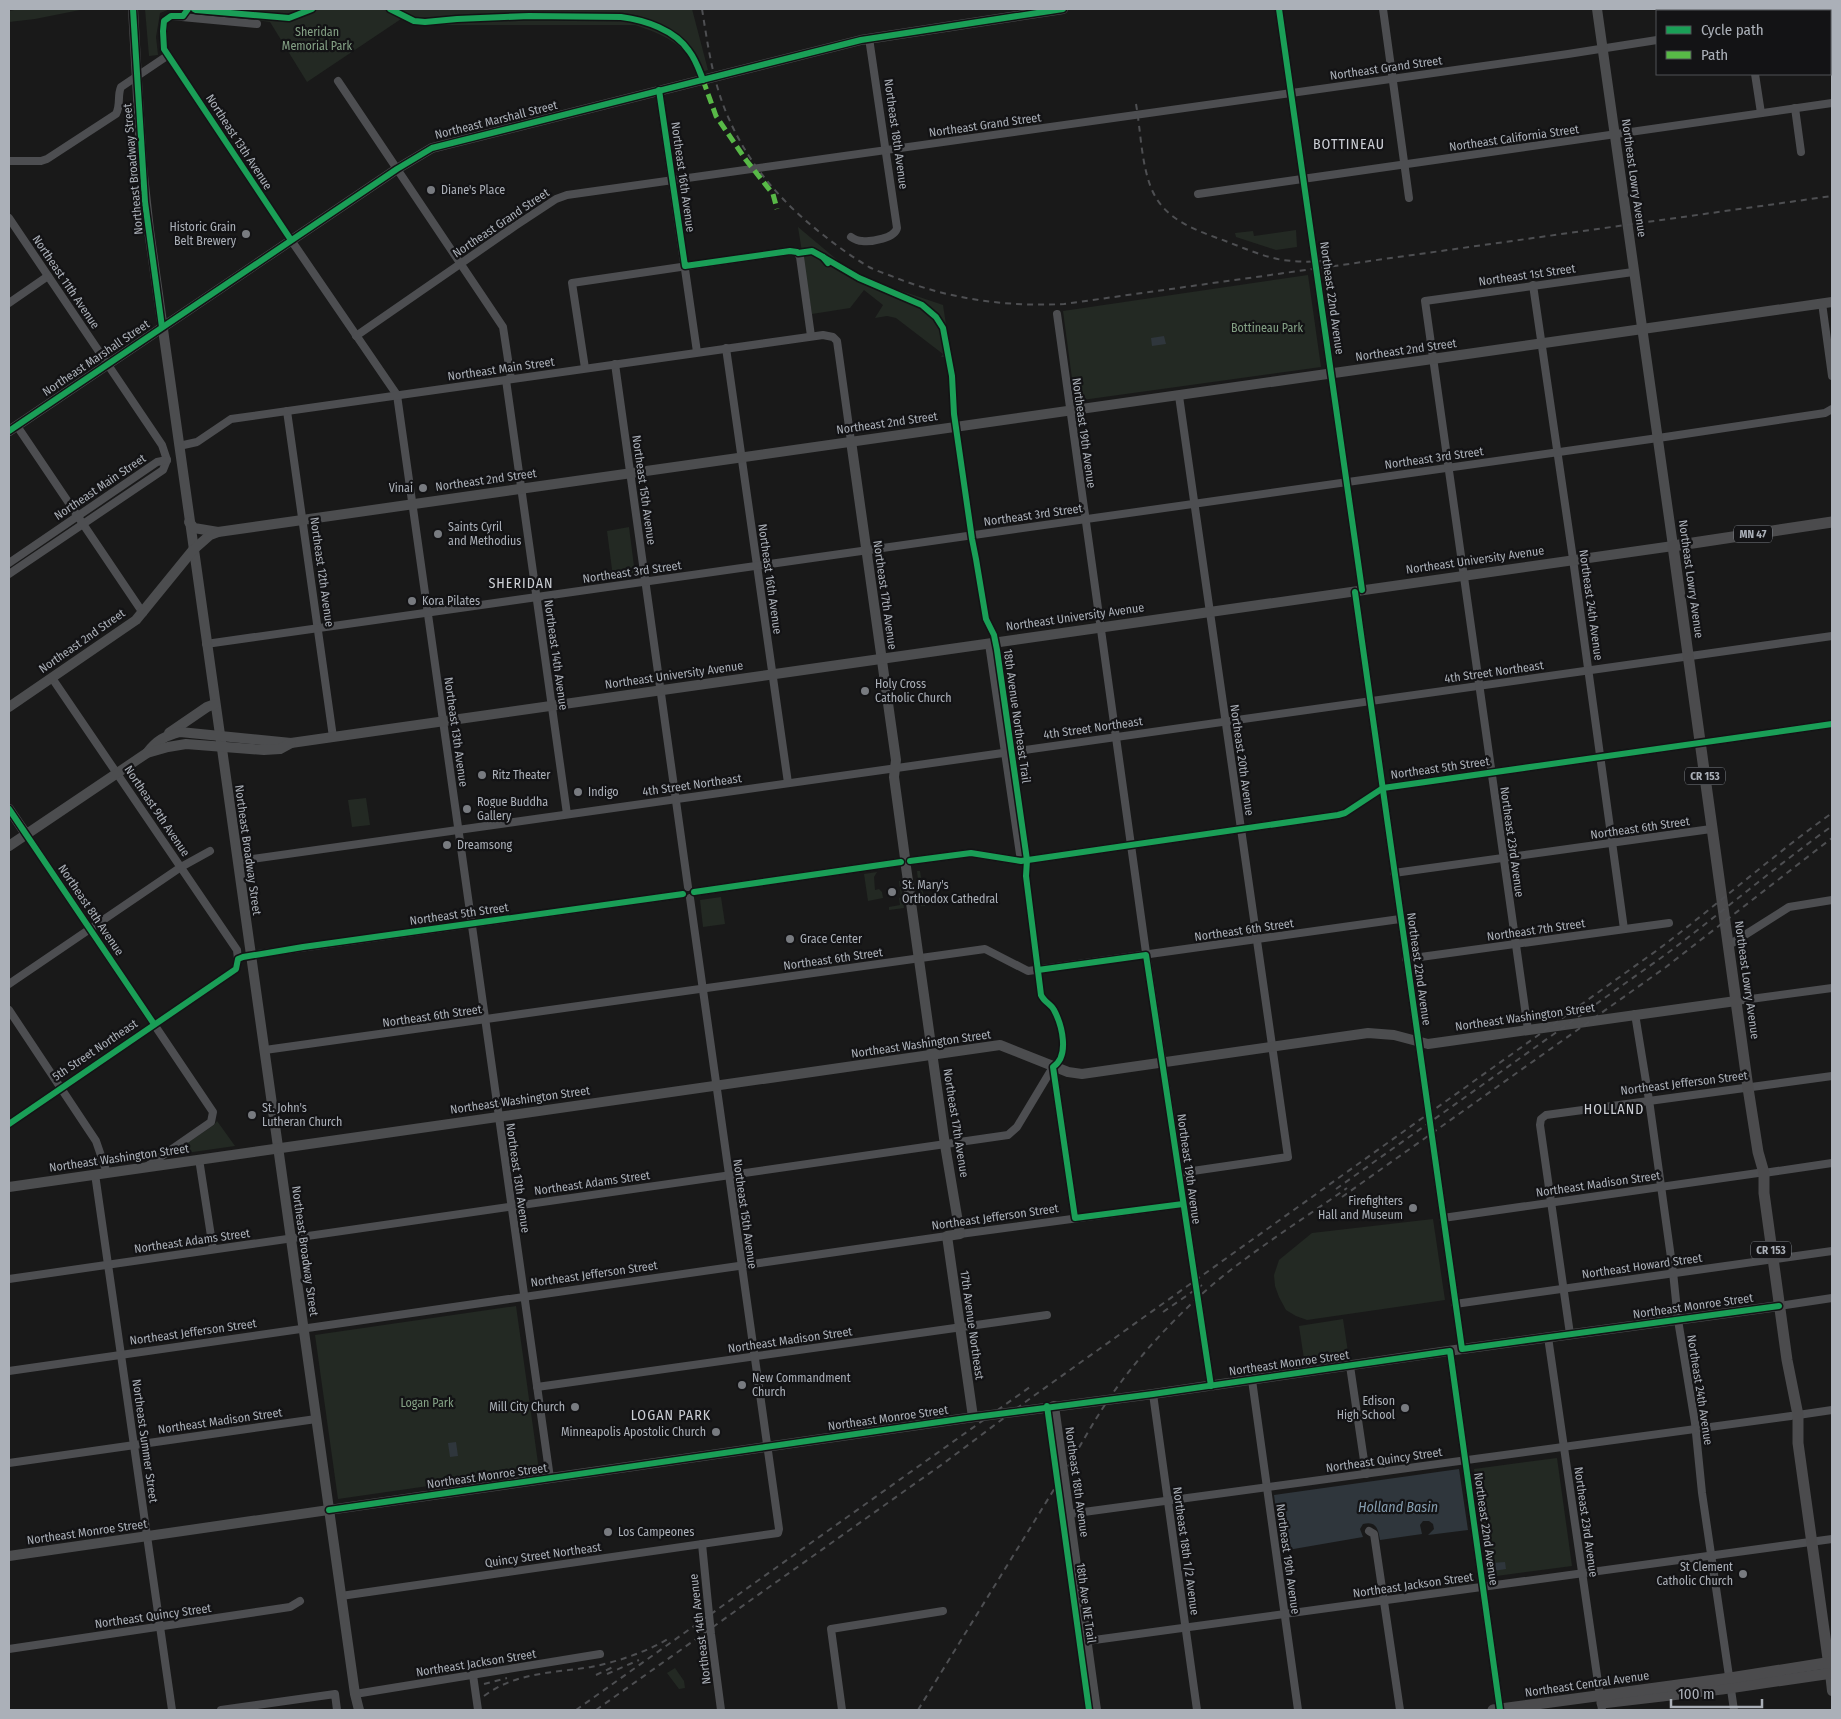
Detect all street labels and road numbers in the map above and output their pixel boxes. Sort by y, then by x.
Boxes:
street label: Northeast Grand Street [1329,53,1443,83]
street label: Northeast 18th Avenue [881,78,911,190]
street label: Northeast 13th Avenue [203,92,275,192]
street label: Northeast Marshall Street [433,98,559,142]
street label: Northeast Broadway Street [120,103,146,235]
street label: Northeast Grand Street [928,110,1042,140]
street label: Northeast Lowry Avenue [1619,118,1649,238]
street label: Northeast 16th Avenue [668,121,698,233]
street label: Northeast California Street [1448,122,1580,154]
street label: Northeast Grand Street [450,186,552,260]
street label: Northeast 11th Avenue [29,233,103,332]
street label: Northeast 22nd Avenue [1317,241,1347,355]
street label: Northeast 1st Street [1478,261,1576,289]
street label: Northeast Marshall Street [40,317,152,399]
street label: Northeast 2nd Street [1355,336,1457,364]
street label: Northeast Main Street [447,355,555,383]
street label: Northeast 19th Avenue [1069,377,1099,489]
street label: Northeast 2nd Street [836,409,938,437]
street label: Northeast 15th Avenue [629,434,659,546]
street label: Northeast 3rd Street [1384,444,1484,472]
street label: Northeast Main Street [51,451,149,523]
street label: Northeast 2nd Street [435,466,537,494]
street label: Northeast 3rd Street [983,501,1083,529]
street label: Northeast 12th Avenue [307,516,337,628]
street label: Northeast Lowry Avenue [1676,519,1706,639]
street label: Northeast 16th Avenue [755,523,785,635]
road number: MN 47 [1734,526,1772,542]
street label: Northeast 17th Avenue [870,539,900,651]
street label: Northeast University Avenue [1405,543,1545,577]
street label: Northeast 24th Avenue [1576,549,1606,661]
street label: Northeast 3rd Street [582,558,682,586]
street label: Northeast 14th Avenue [541,599,571,711]
street label: Northeast University Avenue [1005,600,1145,634]
street label: Northeast 2nd Street [36,606,128,676]
street label: 18th Avenue Northeast Trail [1001,648,1033,784]
street label: Northeast University Avenue [604,658,744,692]
street label: 4th Street Northeast [1444,658,1545,686]
street label: Northeast 13th Avenue [441,676,471,788]
street label: Northeast 20th Avenue [1227,703,1257,817]
street label: 4th Street Northeast [1043,714,1144,742]
street label: Northeast 5th Street [1390,754,1490,782]
street label: Northeast 9th Avenue [121,763,193,859]
road number: CR 153 [1685,768,1725,784]
street label: 4th Street Northeast [642,771,743,799]
street label: Northeast Broadway Street [232,784,264,916]
street label: Northeast 23rd Avenue [1497,786,1527,898]
street label: Northeast 6th Street [1589,814,1691,842]
street label: Northeast 8th Avenue [55,862,127,958]
street label: Northeast 5th Street [409,900,509,928]
street label: Northeast 22nd Avenue [1404,912,1434,1026]
street label: Northeast 6th Street [1193,916,1295,944]
street label: Northeast 7th Street [1486,916,1586,944]
street label: Northeast Lowry Avenue [1732,920,1762,1040]
street label: Northeast 6th Street [782,945,884,973]
street label: Northeast Washington Street [1454,1000,1596,1034]
street label: Northeast 6th Street [381,1002,483,1030]
street label: 5th Street Northeast [50,1016,140,1084]
street label: Northeast Washington Street [850,1027,992,1061]
street label: Northeast 17th Avenue [940,1067,972,1179]
street label: Northeast Jefferson Street [1620,1068,1748,1098]
street label: Northeast Washington Street [449,1083,591,1117]
street label: Northeast 19th Avenue [1174,1113,1204,1225]
street label: Northeast 13th Avenue [503,1122,533,1234]
street label: Northeast Washington Street [48,1141,190,1175]
street label: Northeast 15th Avenue [730,1158,760,1270]
street label: Northeast Adams Street [533,1168,651,1198]
street label: Northeast Madison Street [1535,1168,1661,1200]
street label: Northeast Broadway Street [289,1185,321,1317]
street label: Northeast Jefferson Street [931,1201,1059,1233]
street label: Northeast Adams Street [133,1226,251,1256]
road number: CR 153 [1751,1242,1791,1258]
street label: Northeast Howard Street [1581,1251,1703,1281]
street label: Northeast Jefferson Street [530,1258,658,1290]
street label: 17th Avenue Northeast [957,1269,987,1381]
street label: Northeast Monroe Street [1632,1291,1754,1321]
street label: Northeast Jefferson Street [129,1316,257,1348]
street label: Northeast Madison Street [727,1324,853,1356]
street label: Northeast 24th Avenue [1684,1334,1716,1446]
street label: Northeast Monroe Street [1228,1348,1350,1378]
street label: Northeast Summer Street [129,1378,161,1504]
street label: Northeast Monroe Street [827,1403,949,1433]
street label: Northeast Madison Street [157,1405,283,1437]
street label: Northeast 18th Avenue [1062,1426,1092,1538]
street label: Northeast Quincy Street [1325,1445,1443,1475]
street label: Northeast Monroe Street [426,1461,548,1491]
street label: Northeast 23rd Avenue [1571,1466,1601,1578]
street label: Northeast 22nd Avenue [1471,1472,1501,1586]
street label: Northeast 18th 1/2 Avenue [1170,1486,1202,1616]
street label: Northeast 19th Avenue [1273,1503,1303,1615]
street label: Northeast Monroe Street [26,1517,148,1547]
street label: Quincy Street Northeast [484,1540,602,1570]
street label: 18th Ave NE Trail [1073,1562,1099,1644]
street label: Northeast Jackson Street [1352,1570,1474,1600]
street label: Northeast 14th Avenue [686,1573,714,1685]
street label: Northeast Quincy Street [94,1601,212,1631]
street label: Northeast Jackson Street [415,1647,537,1679]
street label: Northeast Central Avenue [1524,1668,1650,1700]

